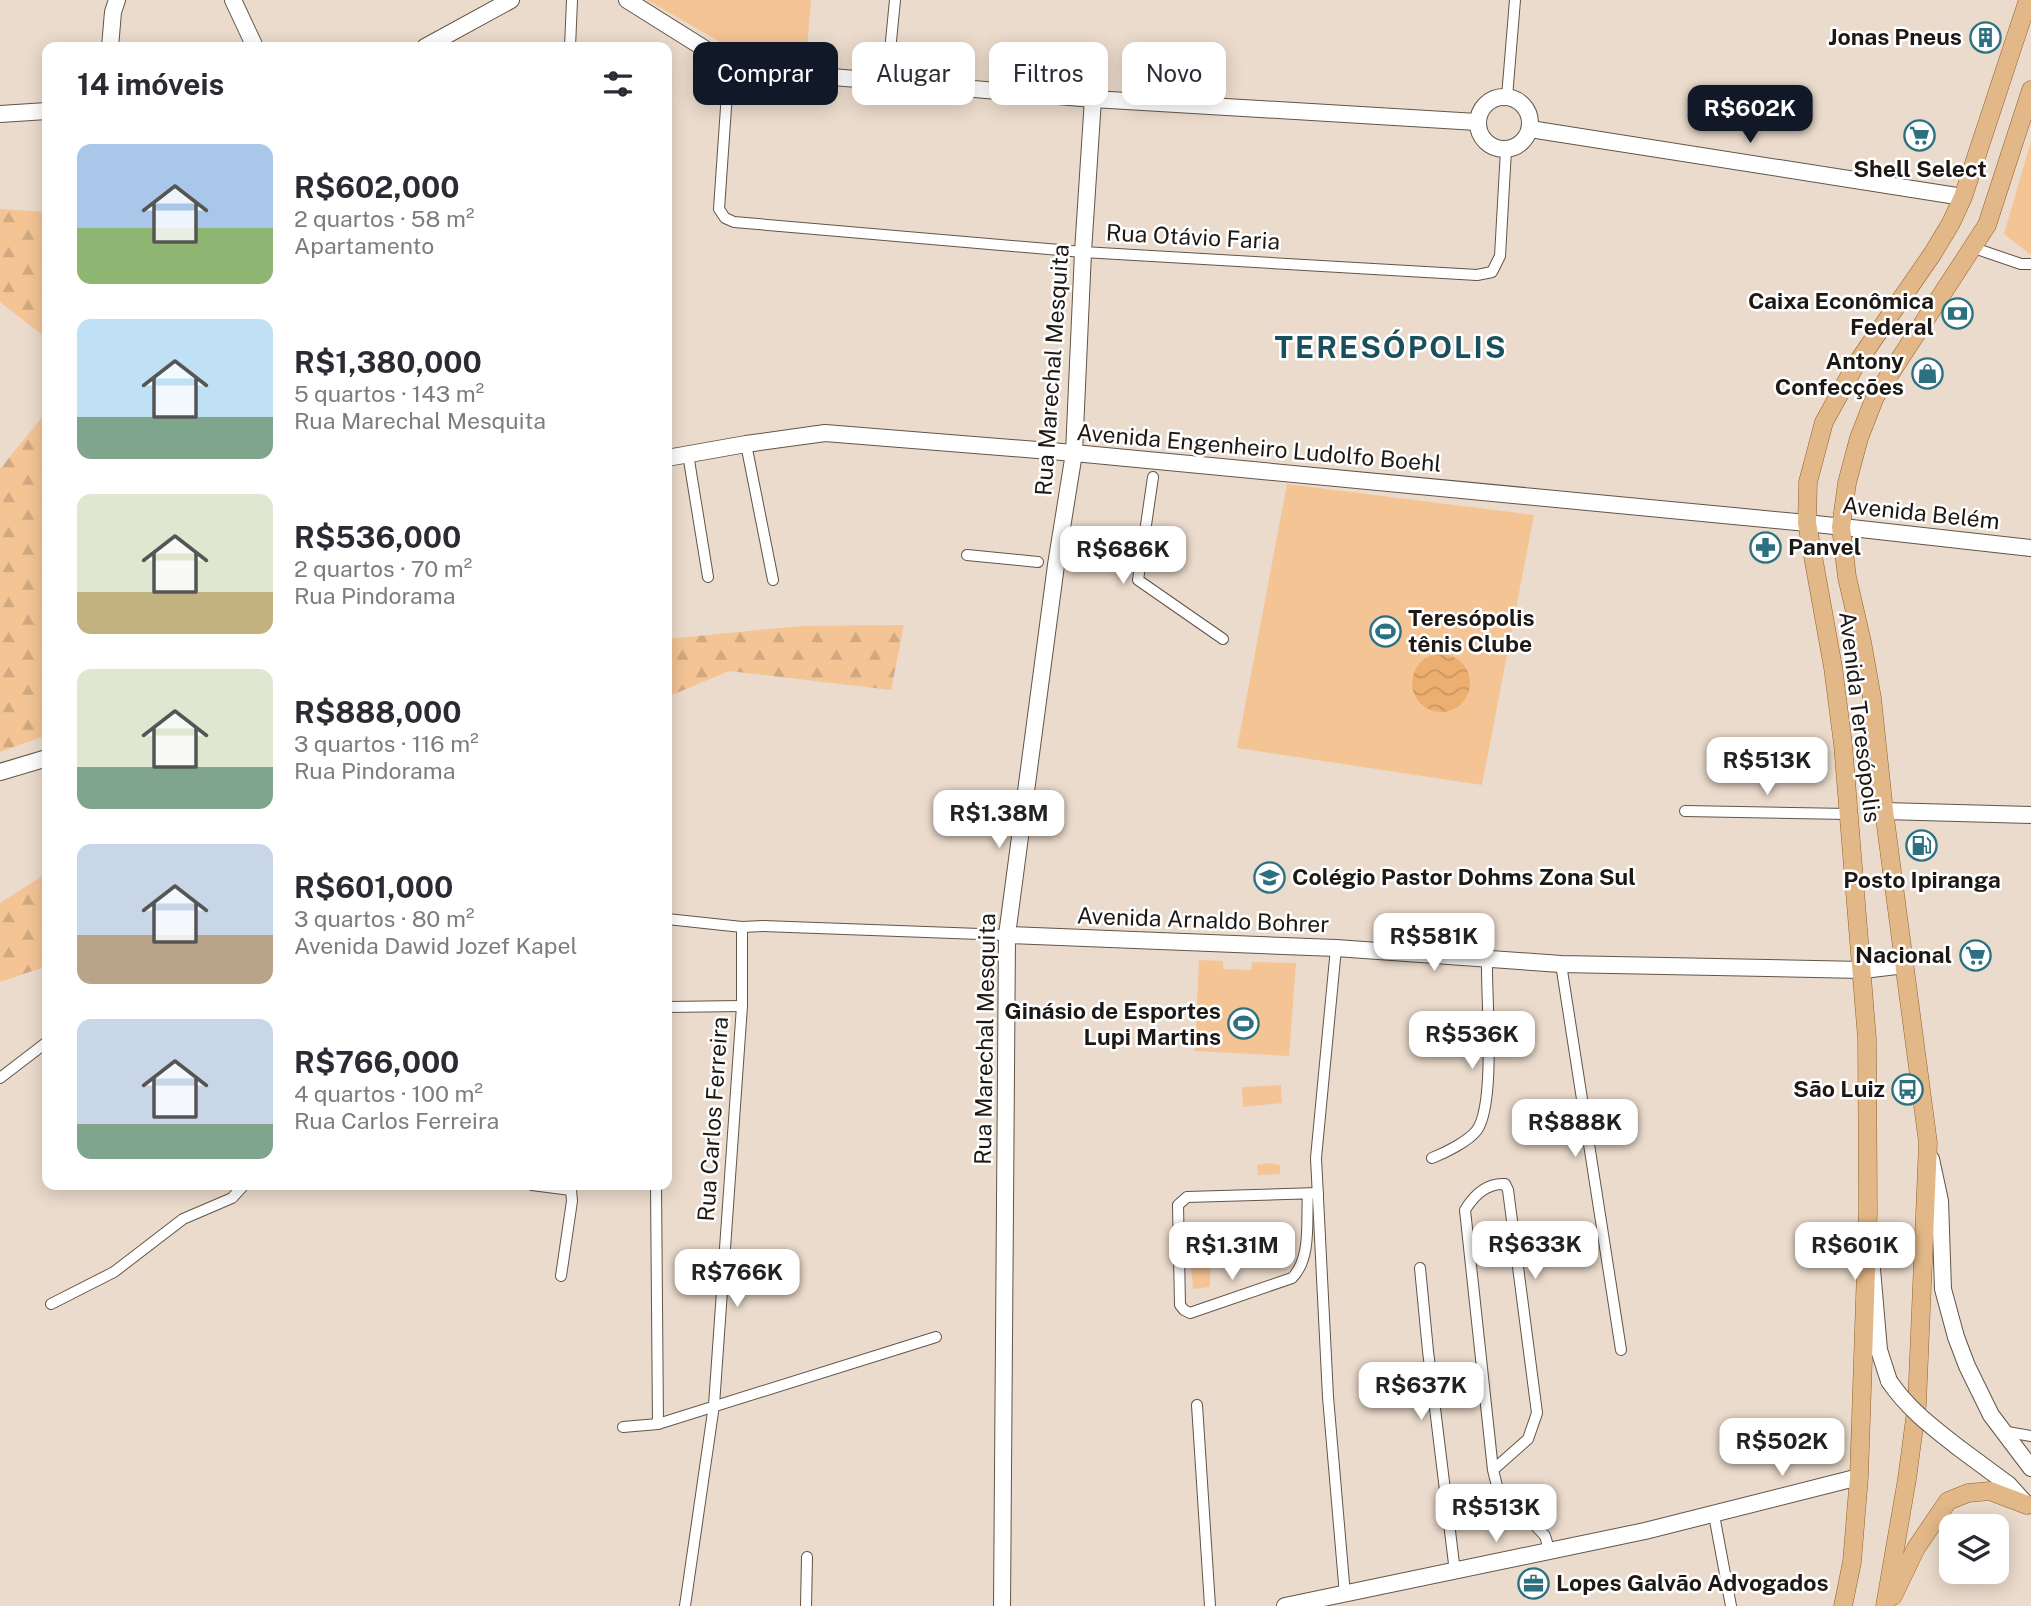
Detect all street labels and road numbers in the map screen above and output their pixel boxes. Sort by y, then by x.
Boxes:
street label: Rua Otávio Faria [1105,218,1281,255]
street label: Rua Marechal Mesquita [1029,243,1074,497]
street label: Avenida Engenheiro Ludolfo Boehl [1075,418,1443,477]
street label: Avenida Belém [1841,491,2001,534]
street label: Avenida Teresópolis [1834,610,1887,824]
street label: Avenida Arnaldo Bohrer [1076,902,1330,937]
street label: Rua Marechal Mesquita [969,913,1000,1165]
street label: Rua Carlos Ferreira [692,1016,733,1222]

